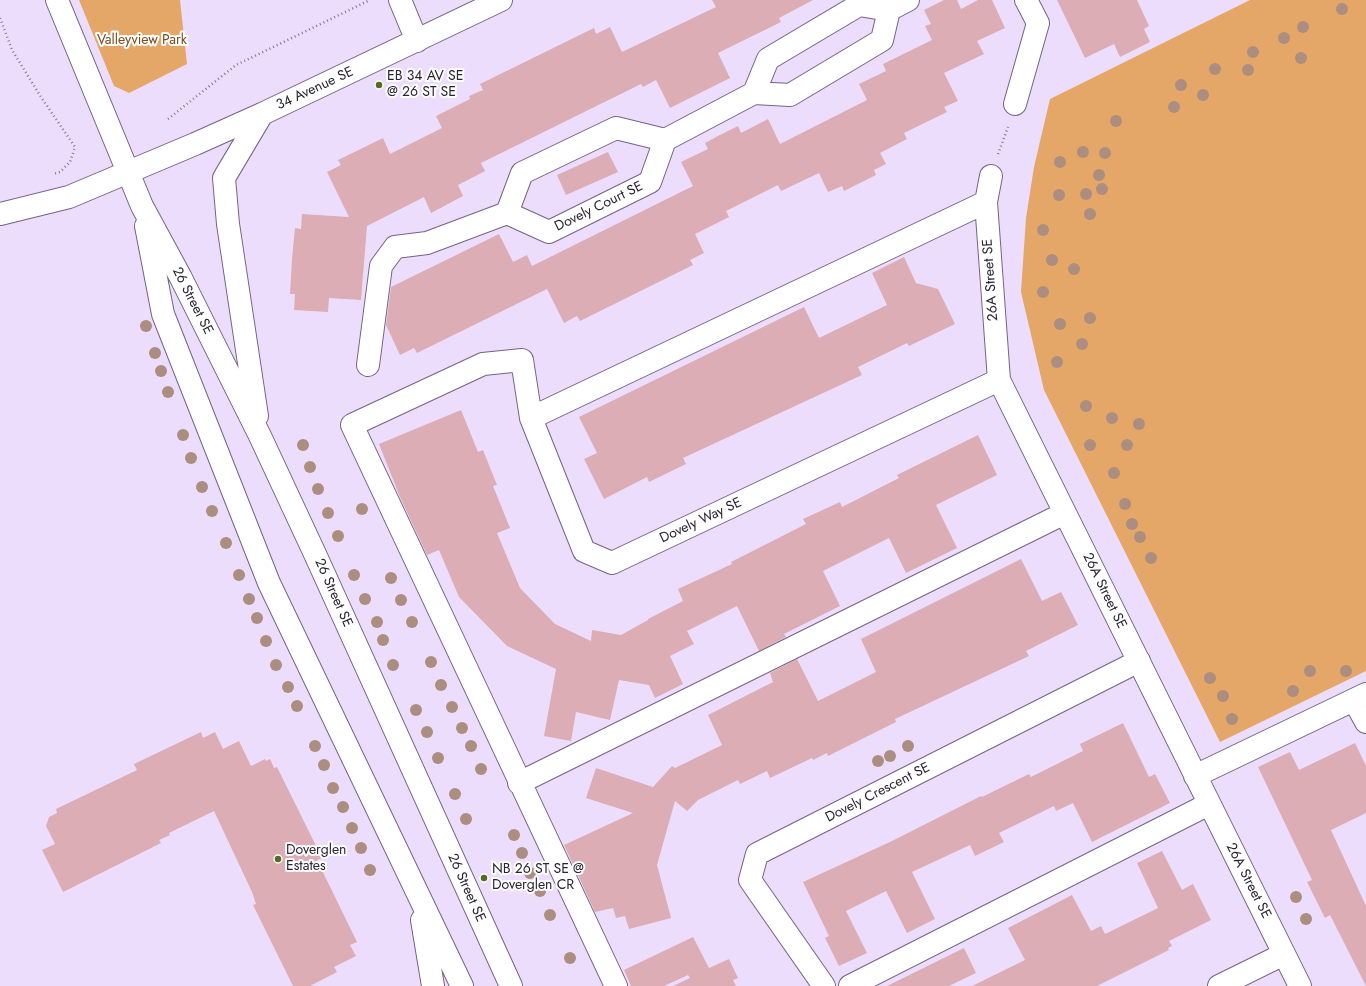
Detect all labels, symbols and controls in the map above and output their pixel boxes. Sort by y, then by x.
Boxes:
park label: Valleyview Park [97,33,187,49]
street label: 34 Avenue SE [274,64,356,114]
place label: EB 34 AV SE @ 26 ST SE [387,69,463,102]
marker: EB 34 AV SE @ 26 ST SE [374,80,384,90]
street label: Dovely Court SE [552,178,646,236]
street label: 26A Street SE [980,238,1002,322]
street label: 26 Street SE [168,265,216,337]
street label: Dovely Way SE [657,495,745,547]
street label: 26A Street SE [1078,550,1130,632]
street label: 26 Street SE [310,556,356,630]
street label: Dovely Crescent SE [823,759,933,827]
street label: 26A Street SE [1222,840,1274,922]
place label: Doverglen Estates [286,843,346,876]
street label: 26 Street SE [443,851,489,925]
marker: Doverglen Estates [273,854,283,864]
place label: NB 26 ST SE @ Doverglen CR [492,862,584,894]
marker: NB 26 ST SE @ Doverglen CR [479,873,489,883]

